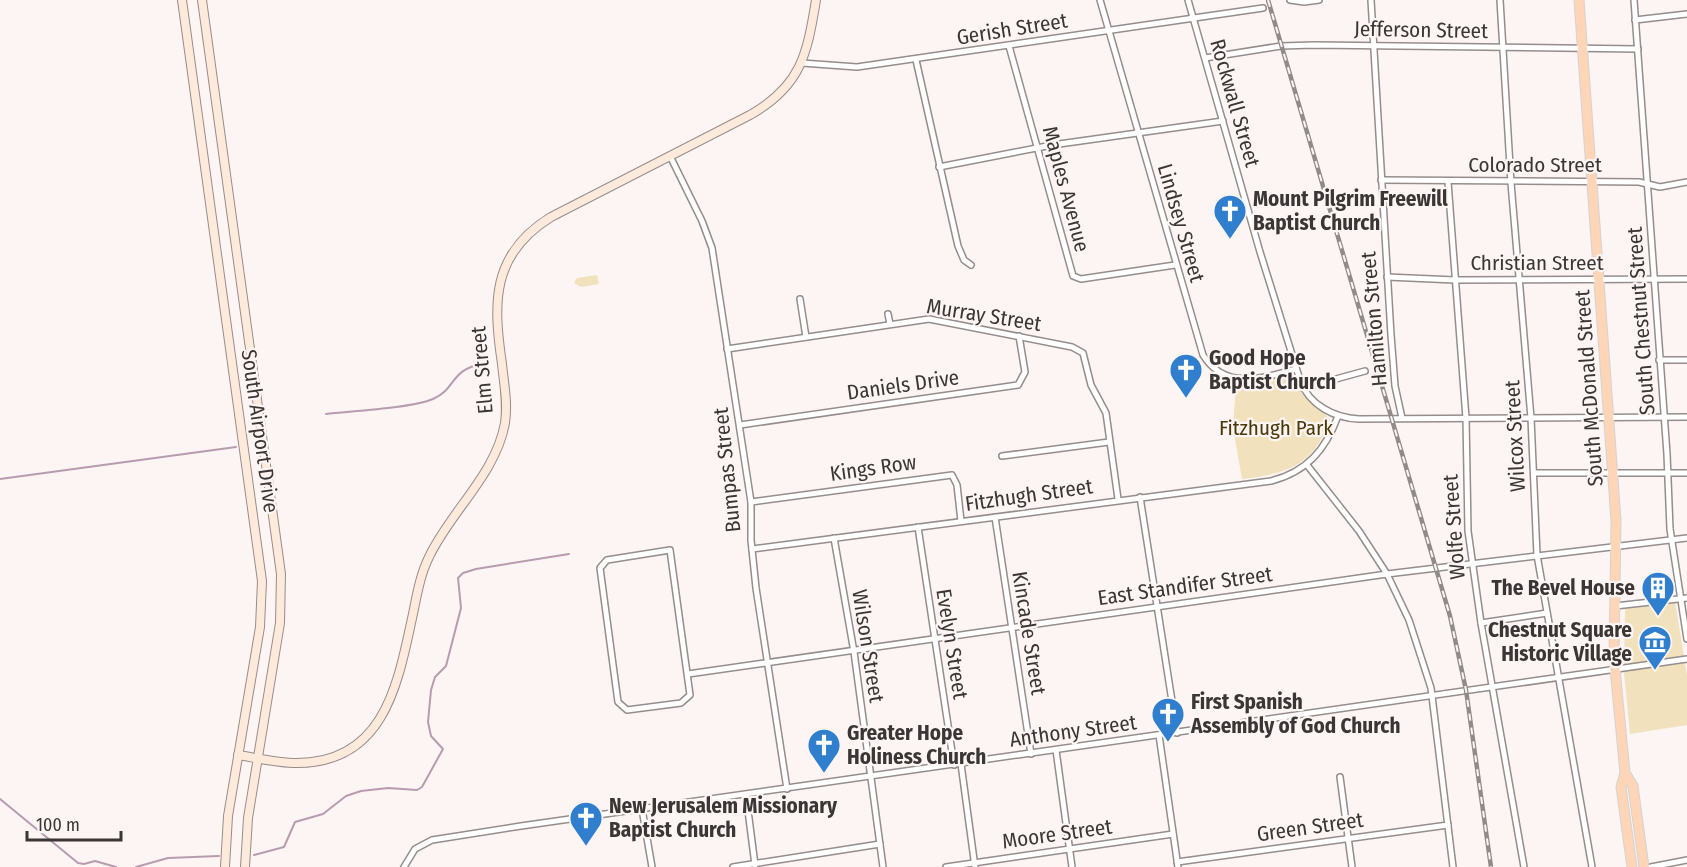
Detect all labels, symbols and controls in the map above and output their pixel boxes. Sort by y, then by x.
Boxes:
street label: Gerish Street [955,7,1069,51]
street label: Jefferson Street [1354,16,1488,44]
street label: Rockwall Street [1204,36,1266,170]
street label: Maples Avenue [1037,123,1095,255]
street label: Colorado Street [1468,152,1602,178]
street label: Lindsey Street [1152,161,1210,285]
place label: Mount Pilgrim Freewill Baptist Church [1253,186,1448,236]
church icon: Mount Pilgrim Freewill Baptist Church [1212,193,1248,240]
street label: South Chestnut Street [1621,226,1661,416]
street label: Hamilton Street [1355,250,1393,388]
street label: Christian Street [1470,250,1604,276]
street label: South McDonald Street [1569,289,1609,487]
street label: Murray Street [925,293,1043,337]
street label: Elm Street [465,325,499,415]
place label: Good Hope Baptist Church [1209,345,1336,395]
street label: South Airport Drive [236,348,284,514]
church icon: Good Hope Baptist Church [1168,352,1204,399]
street label: Daniels Drive [845,364,961,406]
street label: Wilcox Street [1499,379,1531,492]
street label: Bumpas Street [708,406,746,534]
park label: Fitzhugh Park [1219,415,1333,441]
street label: Kings Row [828,449,918,487]
street label: Fitzhugh Street [964,473,1095,517]
street label: Wolfe Street [1437,473,1471,580]
street label: East Standifer Street [1096,561,1274,611]
street label: Kincade Street [1006,569,1052,697]
building icon: The Bevel House [1640,570,1676,617]
place label: The Bevel House [1491,575,1635,601]
street label: Evelyn Street [930,587,974,701]
street label: Wilson Street [846,588,890,705]
place label: Chestnut Square Historic Village [1488,617,1632,667]
museum icon: Chestnut Square Historic Village [1637,624,1673,671]
place label: First Spanish Assembly of God Church [1190,689,1400,739]
church icon: First Spanish Assembly of God Church [1150,696,1186,743]
street label: Anthony Street [1008,709,1138,753]
place label: Greater Hope Holiness Church [847,720,986,770]
church icon: Greater Hope Holiness Church [806,727,842,774]
place label: New Jerusalem Missionary Baptist Church [609,793,838,843]
church icon: New Jerusalem Missionary Baptist Church [568,800,604,847]
scale bar [27,804,122,842]
street label: Green Street [1255,807,1365,847]
street label: Moore Street [1000,813,1114,855]
text: 100 m [36,814,80,836]

